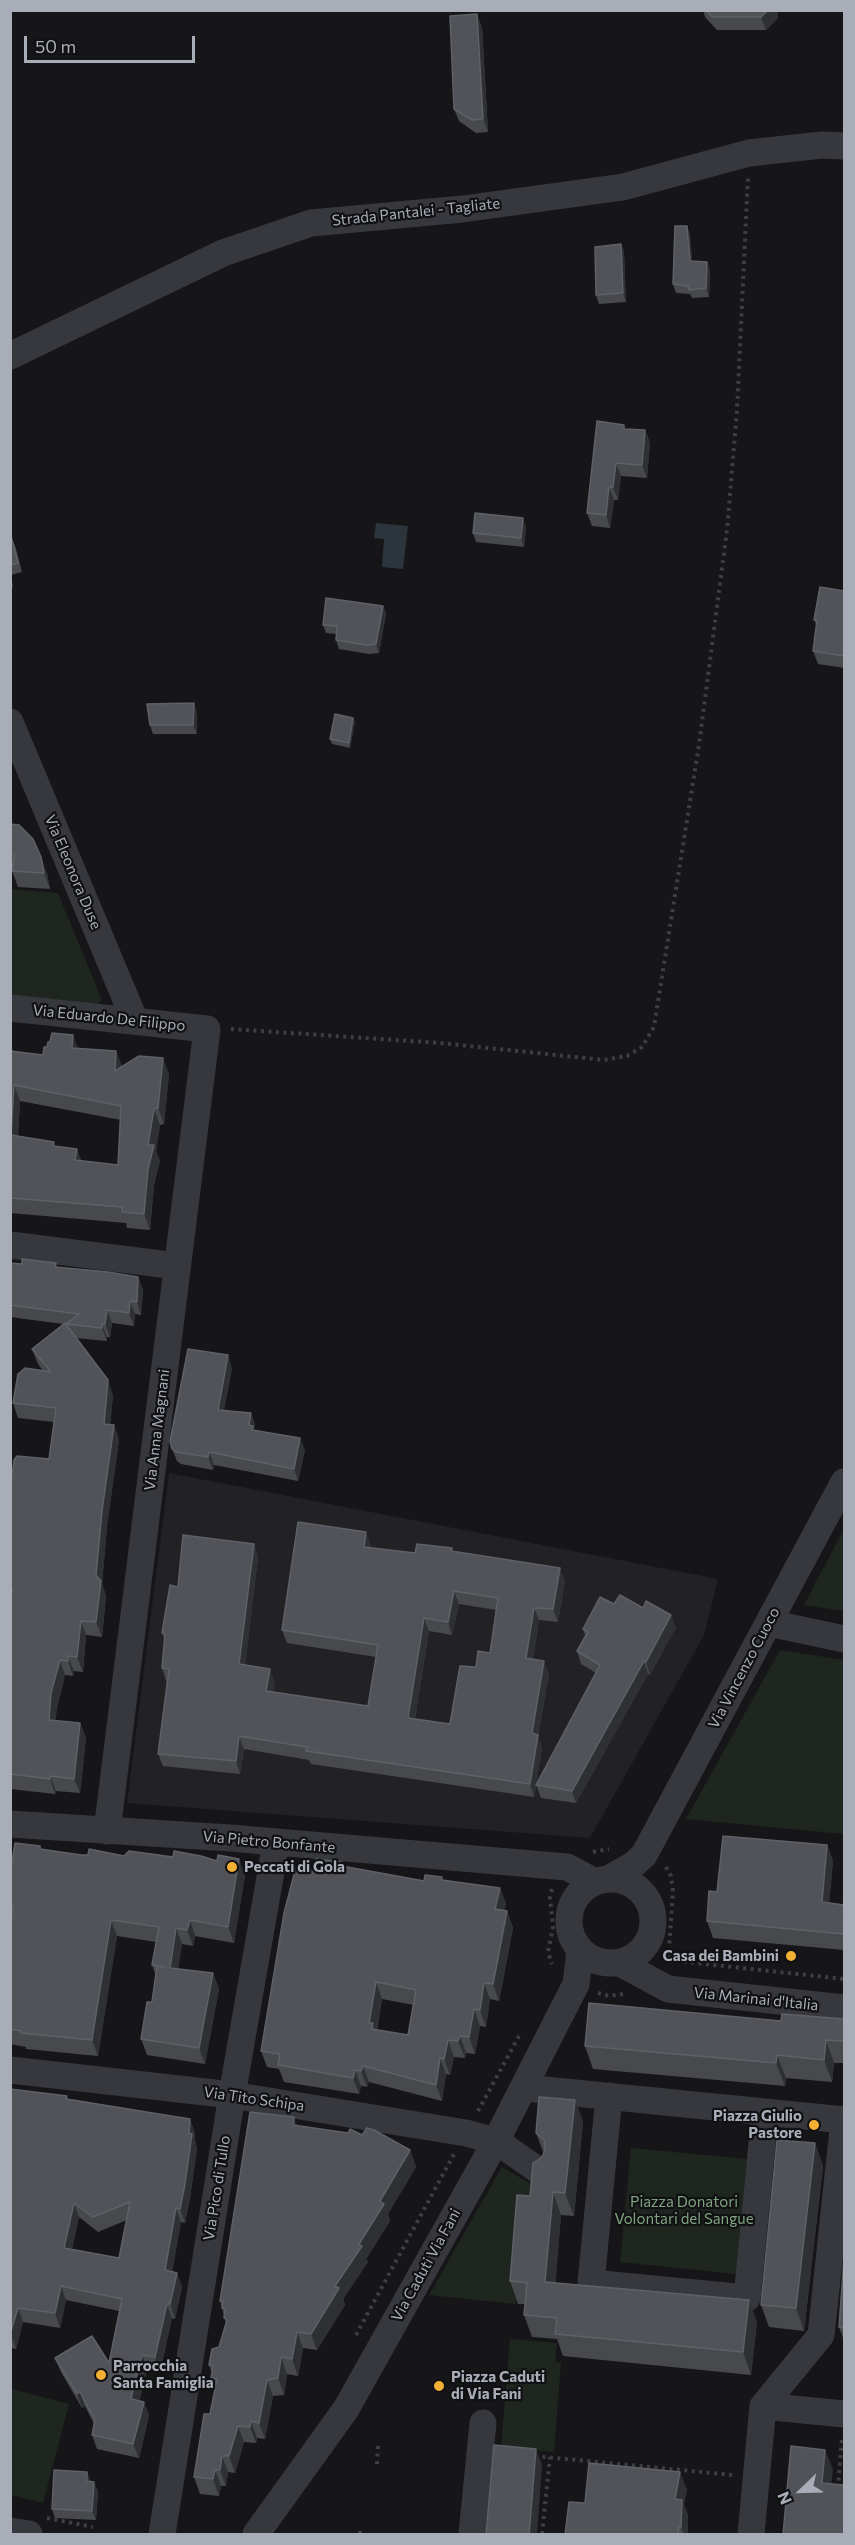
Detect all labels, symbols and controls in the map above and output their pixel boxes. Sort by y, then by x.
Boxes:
scale bar [27,24,198,62]
text: 50 m [35,35,76,57]
street label: Strada Pantalei - Tagliate [331,194,501,230]
street label: Via Eleonora Duse [41,812,105,932]
street label: Via Eduardo De Filippo [32,1001,186,1035]
street label: Via Anna Magnani [141,1368,173,1492]
street label: Via Vincenzo Cuoco [704,1604,784,1732]
street label: Via Pietro Bonfante [202,1827,336,1857]
place label: Peccati di Gola [244,1858,345,1876]
marker: Peccati di Gola [225,1860,239,1874]
place label: Casa dei Bambini [663,1947,779,1965]
marker: Casa dei Bambini [784,1949,798,1963]
street label: Via Marinai d'Italia [693,1983,819,2015]
street label: Via Tito Schipa [202,2083,306,2115]
place label: Piazza Giulio Pastore [713,2107,802,2142]
marker: Piazza Giulio Pastore [807,2118,821,2132]
street label: Via Pico di Tullo [200,2134,234,2242]
park label: Piazza Donatori Volontari del Sangue [614,2193,754,2228]
street label: Via Caduti Via Fani [387,2205,465,2325]
place label: Parrocchia Santa Famiglia [113,2357,214,2392]
marker: Parrocchia Santa Famiglia [94,2368,108,2382]
place label: Piazza Caduti di Via Fani [451,2368,545,2403]
marker: Piazza Caduti di Via Fani [432,2379,446,2393]
north arrow [771,2461,831,2521]
text: N [773,2489,795,2507]

